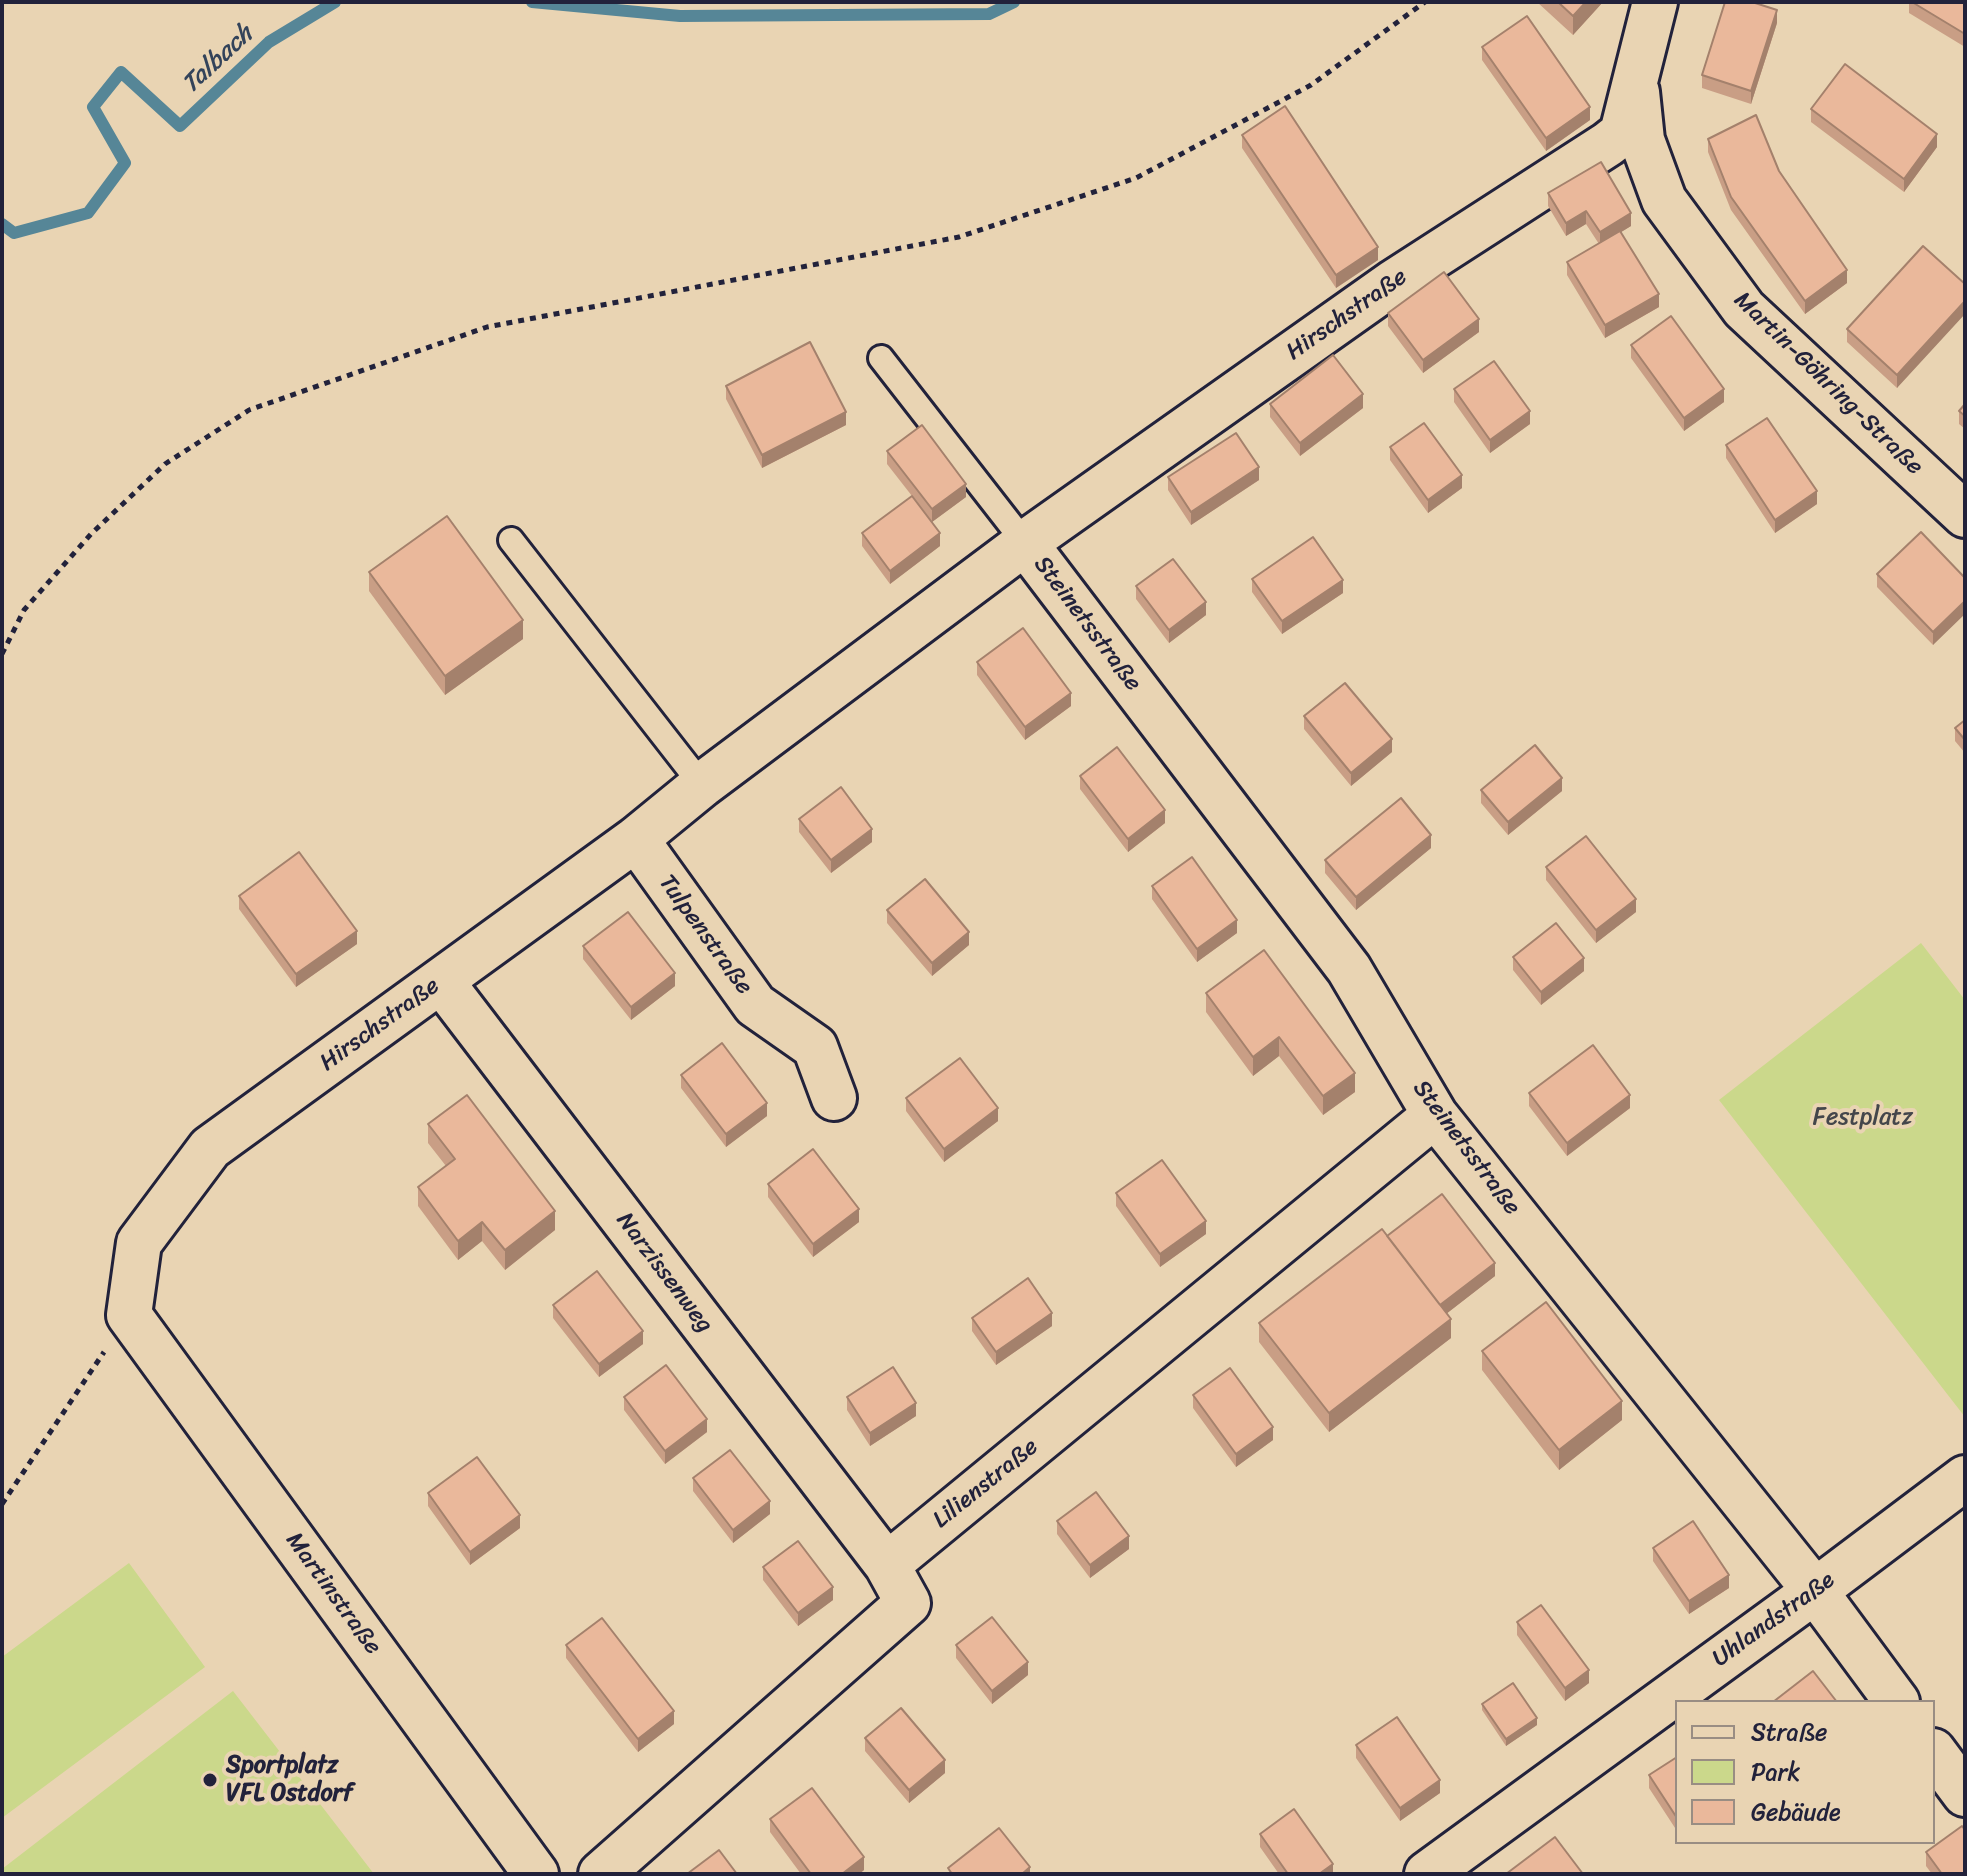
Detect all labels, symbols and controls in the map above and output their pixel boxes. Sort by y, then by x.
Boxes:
water label: Talbach [176,19,260,101]
street label: Hirschstraße [1281,263,1413,367]
street label: Martin-Göhring-Straße [1728,286,1928,482]
street label: Steinetsstraße [1027,551,1147,697]
street label: Tulpenstraße [652,869,758,1001]
street label: Hirschstraße [315,972,445,1078]
street label: Steinetsstraße [1406,1075,1526,1221]
park label: Festplatz [1813,1104,1913,1132]
street label: Narzissenweg [609,1207,719,1339]
street label: Lilienstraße [928,1433,1044,1535]
street label: Martinstraße [279,1527,387,1661]
street label: Uhlandstraße [1707,1566,1841,1674]
legend [1675,1700,1935,1844]
text: Straße [1751,1711,1827,1753]
text: Park [1751,1751,1800,1793]
place label: Sportplatz VFL Ostdorf [226,1752,353,1808]
marker: Sportplatz VFL Ostdorf [201,1771,219,1789]
text: Gebäude [1751,1791,1841,1833]

